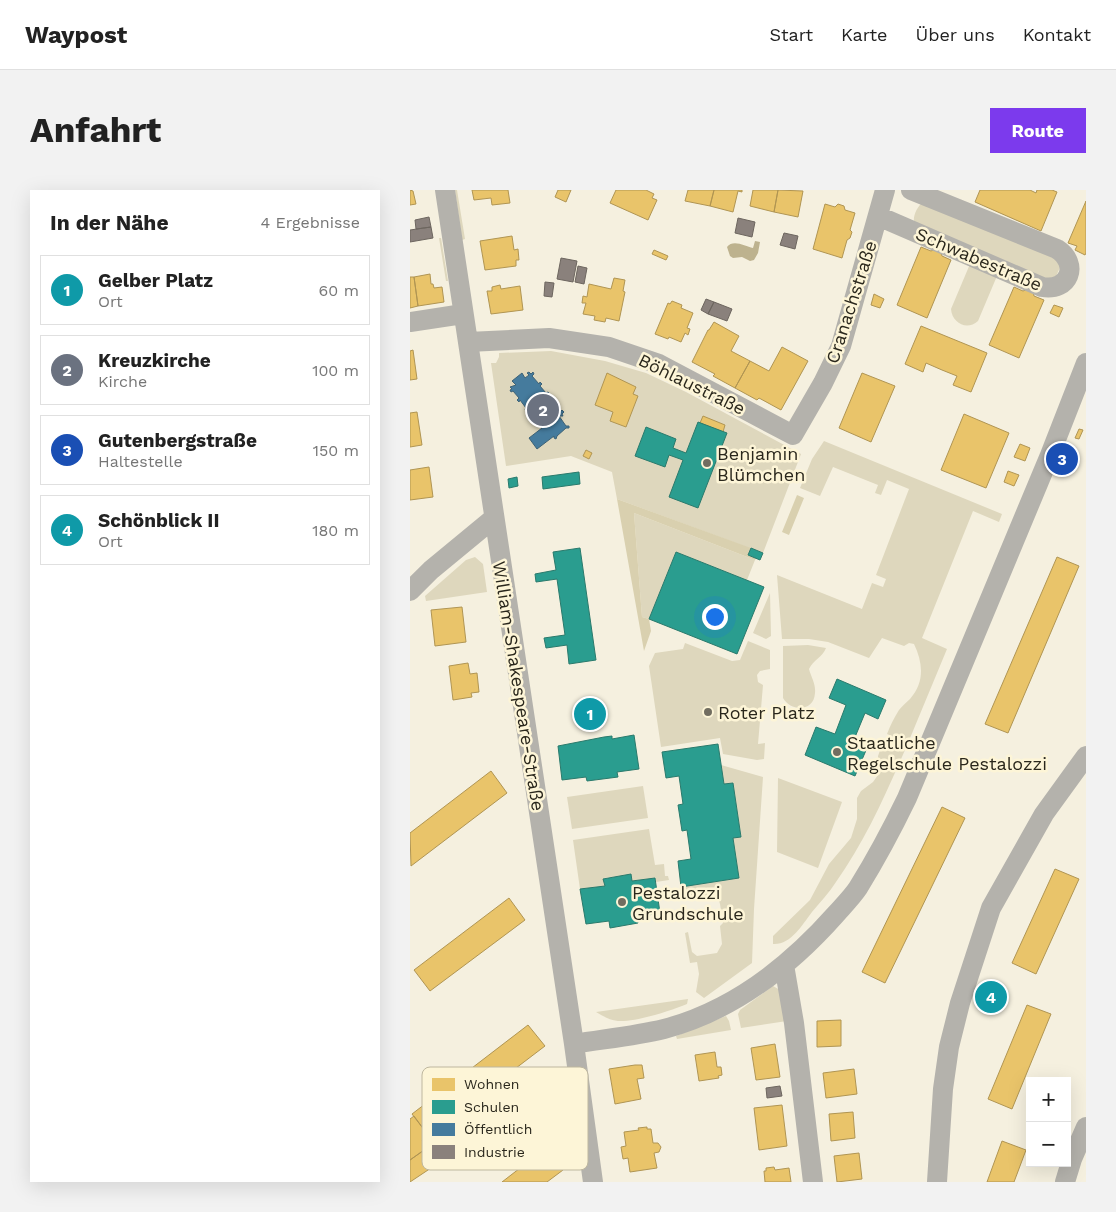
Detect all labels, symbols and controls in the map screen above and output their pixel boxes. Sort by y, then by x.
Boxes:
text: Waypost [25,21,127,49]
text: Start [769,24,813,45]
text: Karte [841,24,888,45]
text: Über uns [916,24,995,45]
text: Kontakt [1023,24,1091,45]
button: Route [990,108,1086,153]
text: Anfahrt [30,109,161,151]
text: In der Nähe [50,210,169,235]
text: 4 Ergebnisse [260,213,360,232]
street label: Schwabestraße [913,223,1045,295]
street label: Cranachstraße [821,238,881,366]
text: Gelber Platz [98,269,213,292]
text: 1 [64,281,70,300]
text: 60 m [319,281,359,300]
text: Ort [98,292,123,311]
text: Kreuzkirche [98,349,211,372]
street label: Böhlaustraße [635,349,749,419]
text: 2 [62,361,72,380]
text: 100 m [312,361,359,380]
text: Kirche [98,372,147,391]
pin: 2 [527,391,559,429]
text: Gutenbergstraße [98,429,257,452]
pin: 3 [1046,440,1078,478]
text: 3 [62,441,72,460]
text: 150 m [313,441,359,460]
place label: Benjamin Blümchen [717,443,805,485]
text: Haltestelle [98,452,183,471]
marker: Benjamin Blümchen [701,457,713,469]
text: Schönblick II [98,509,219,532]
text: 4 [62,521,72,540]
text: 180 m [312,521,359,540]
text: Ort [98,532,123,551]
street label: William-Shakespeare-Straße [489,560,549,812]
your location [702,604,728,630]
pin: 1 [574,695,606,733]
place label: Roter Platz [718,702,815,723]
marker: Roter Platz [702,706,714,718]
place label: Staatliche Regelschule Pestalozzi [847,732,1047,774]
marker: Staatliche Regelschule Pestalozzi [831,746,843,758]
place label: Pestalozzi Grundschule [632,882,744,924]
marker: Pestalozzi Grundschule [616,896,628,908]
pin: 4 [975,978,1007,1016]
legend [422,1067,588,1170]
text: Wohnen [464,1076,519,1092]
map controls [1026,1077,1071,1167]
button: + [1026,1077,1071,1122]
text: Schulen [464,1099,519,1115]
text: Öffentlich [464,1121,532,1137]
button: − [1026,1122,1071,1167]
text: Industrie [464,1144,525,1160]

